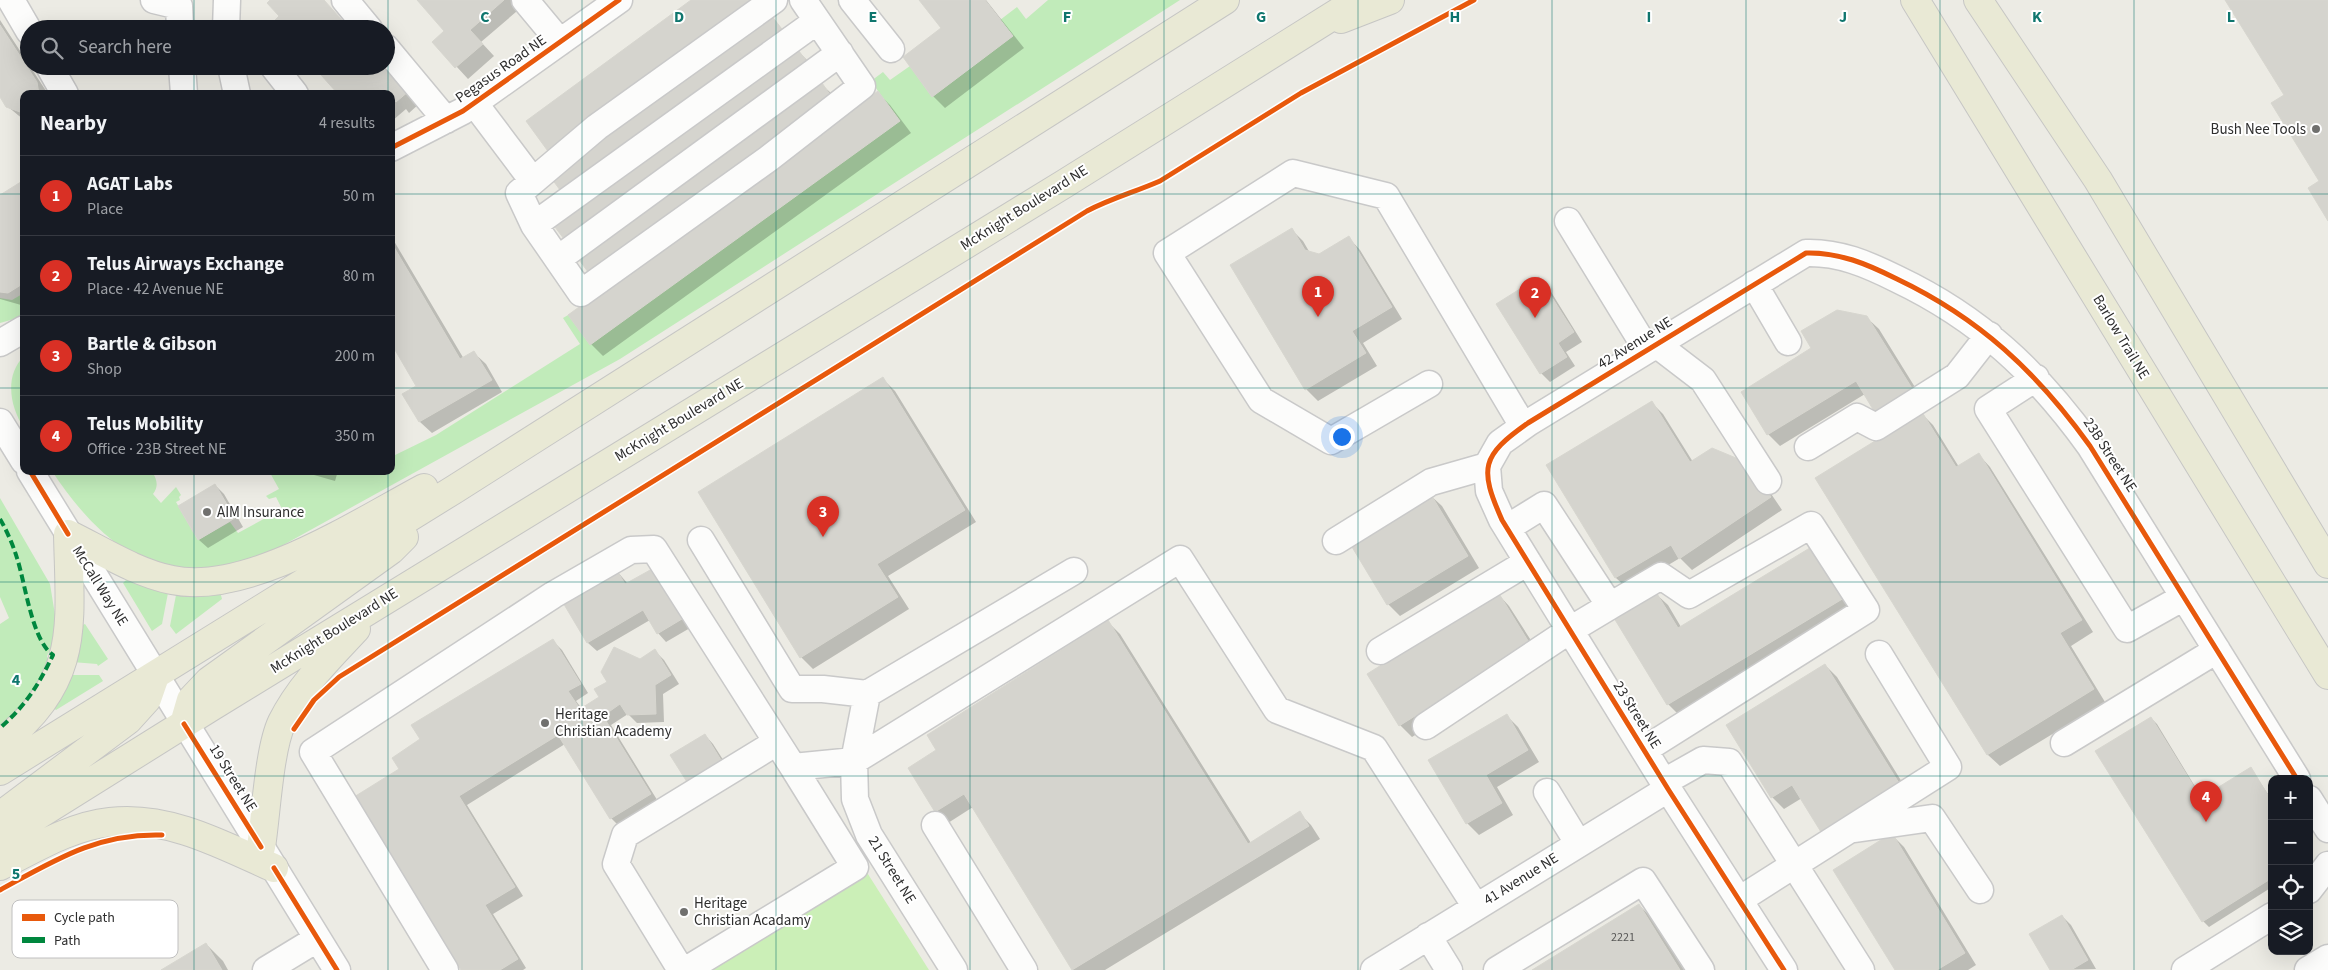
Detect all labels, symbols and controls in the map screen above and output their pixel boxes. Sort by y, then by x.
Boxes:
text: C [480,6,490,28]
text: D [674,6,684,28]
text: E [869,6,877,28]
text: F [1063,6,1071,28]
text: G [1256,6,1266,28]
text: H [1450,6,1460,28]
text: I [1647,6,1651,28]
text: J [1839,6,1847,28]
text: K [2032,6,2042,28]
text: L [2227,6,2235,28]
search box [20,20,395,75]
street label: Pegasus Road NE [451,30,551,108]
icon: search [38,34,66,62]
text: Search here [78,34,172,61]
text: Nearby [40,108,107,138]
text: 4 results [319,112,375,134]
place label: Bush Nee Tools [2211,119,2306,140]
marker: Bush Nee Tools [2310,123,2322,135]
street label: McKnight Boulevard NE [956,160,1092,256]
text: AGAT Labs [87,171,173,198]
text: 1 [52,185,60,207]
text: 50 m [343,185,375,207]
text: Place [87,198,123,220]
text: Telus Airways Exchange [87,251,284,278]
text: 2 [52,265,60,287]
text: 80 m [343,265,375,287]
pin: 1 [1302,276,1334,317]
pin: 2 [1519,277,1551,318]
text: Place · 42 Avenue NE [87,278,224,300]
street label: Barlow Trail NE [2087,291,2155,383]
street label: 42 Avenue NE [1593,312,1677,374]
text: Bartle & Gibson [87,331,217,358]
text: 3 [52,345,60,367]
text: 200 m [335,345,375,367]
text: Shop [87,358,122,380]
street label: McKnight Boulevard NE [611,373,747,467]
text: Telus Mobility [87,411,203,438]
street label: 23B Street NE [2078,414,2142,496]
your location [1329,424,1355,450]
text: 4 [52,425,60,447]
text: 350 m [335,425,375,447]
text: Office · 23B Street NE [87,438,227,460]
pin: 3 [807,496,839,537]
place label: AIM Insurance [217,502,304,523]
marker: AIM Insurance [201,506,213,518]
street label: McCall Way NE [67,542,133,630]
street label: McKnight Boulevard NE [266,583,402,679]
text: 4 [12,669,21,691]
street label: 23 Street NE [1608,677,1666,753]
place label: Heritage Christian Academy [555,704,672,742]
marker: Heritage Christian Academy [539,717,551,729]
street label: 19 Street NE [204,740,262,816]
map controls [2268,775,2313,955]
button: + [2268,775,2313,820]
pin: 4 [2190,781,2222,822]
button: − [2268,820,2313,865]
street label: 21 Street NE [863,832,921,908]
street label: 41 Avenue NE [1479,848,1563,910]
text: 5 [12,863,20,885]
button: locate [2268,865,2313,910]
place label: Heritage Christian Acadamy [694,893,811,931]
legend [12,900,178,958]
marker: Heritage Christian Acadamy [678,906,690,918]
text: Cycle path [54,908,115,928]
button: layers [2268,910,2313,955]
house number: 2221 [1611,929,1635,946]
text: Path [54,931,81,951]

